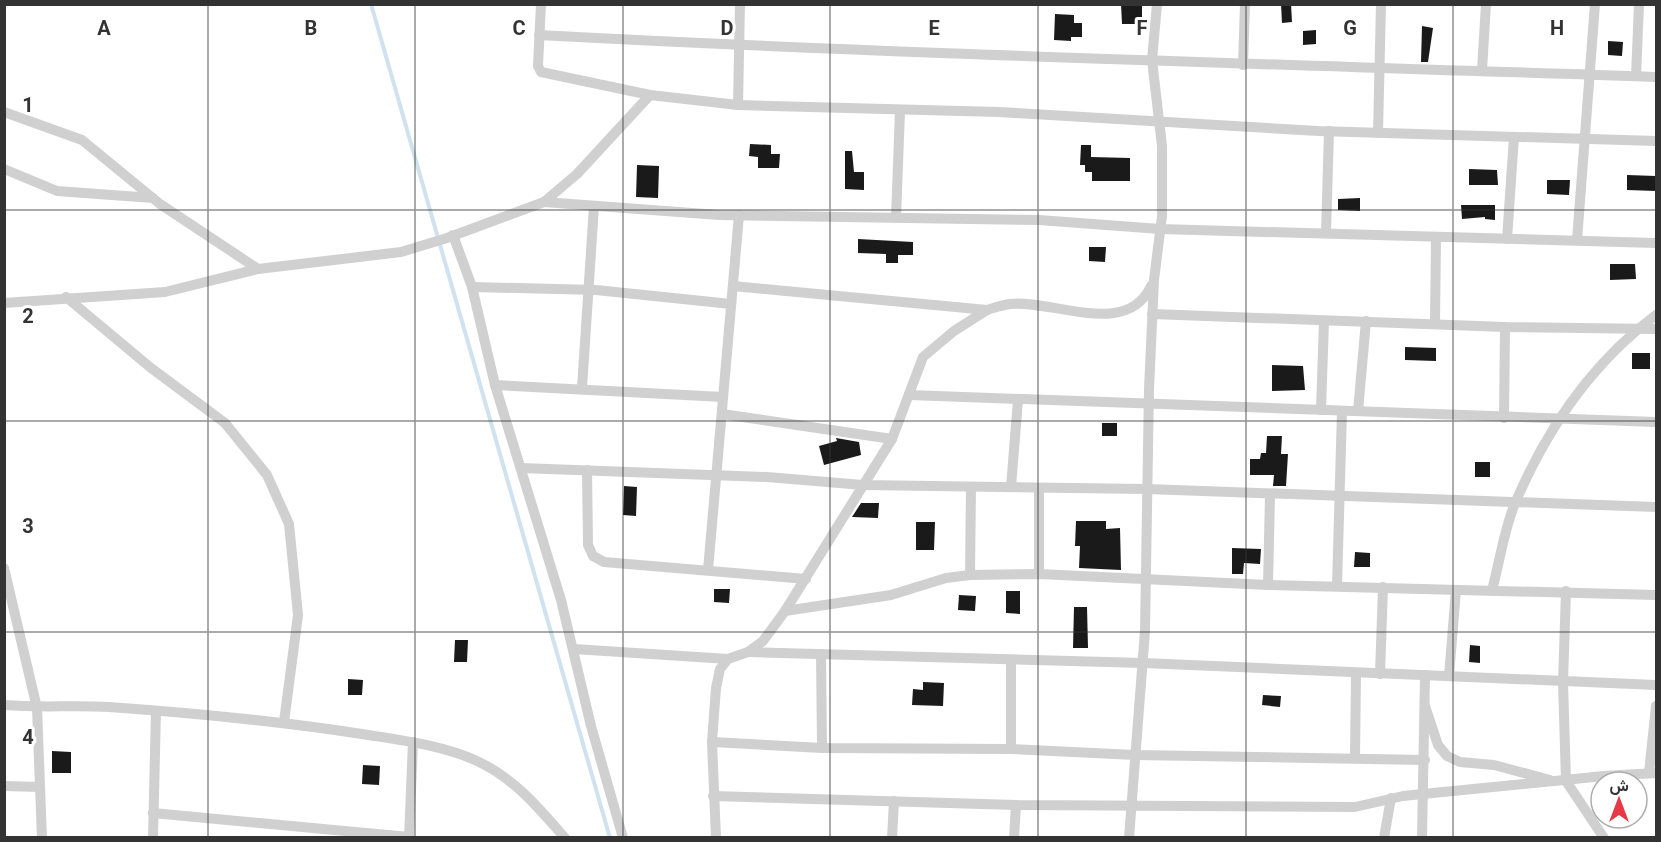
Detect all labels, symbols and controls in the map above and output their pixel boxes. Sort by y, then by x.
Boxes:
text: A [97,16,111,40]
text: B [305,16,317,40]
text: C [512,16,526,40]
text: D [721,16,734,40]
text: E [928,16,940,40]
text: F [1137,16,1148,40]
text: G [1343,16,1357,40]
text: H [1550,16,1564,40]
text: 1 [22,93,34,117]
text: 2 [22,304,34,328]
text: 3 [22,514,34,538]
text: 4 [22,725,34,749]
north arrow [1589,770,1649,830]
text: ش [1609,776,1629,795]

